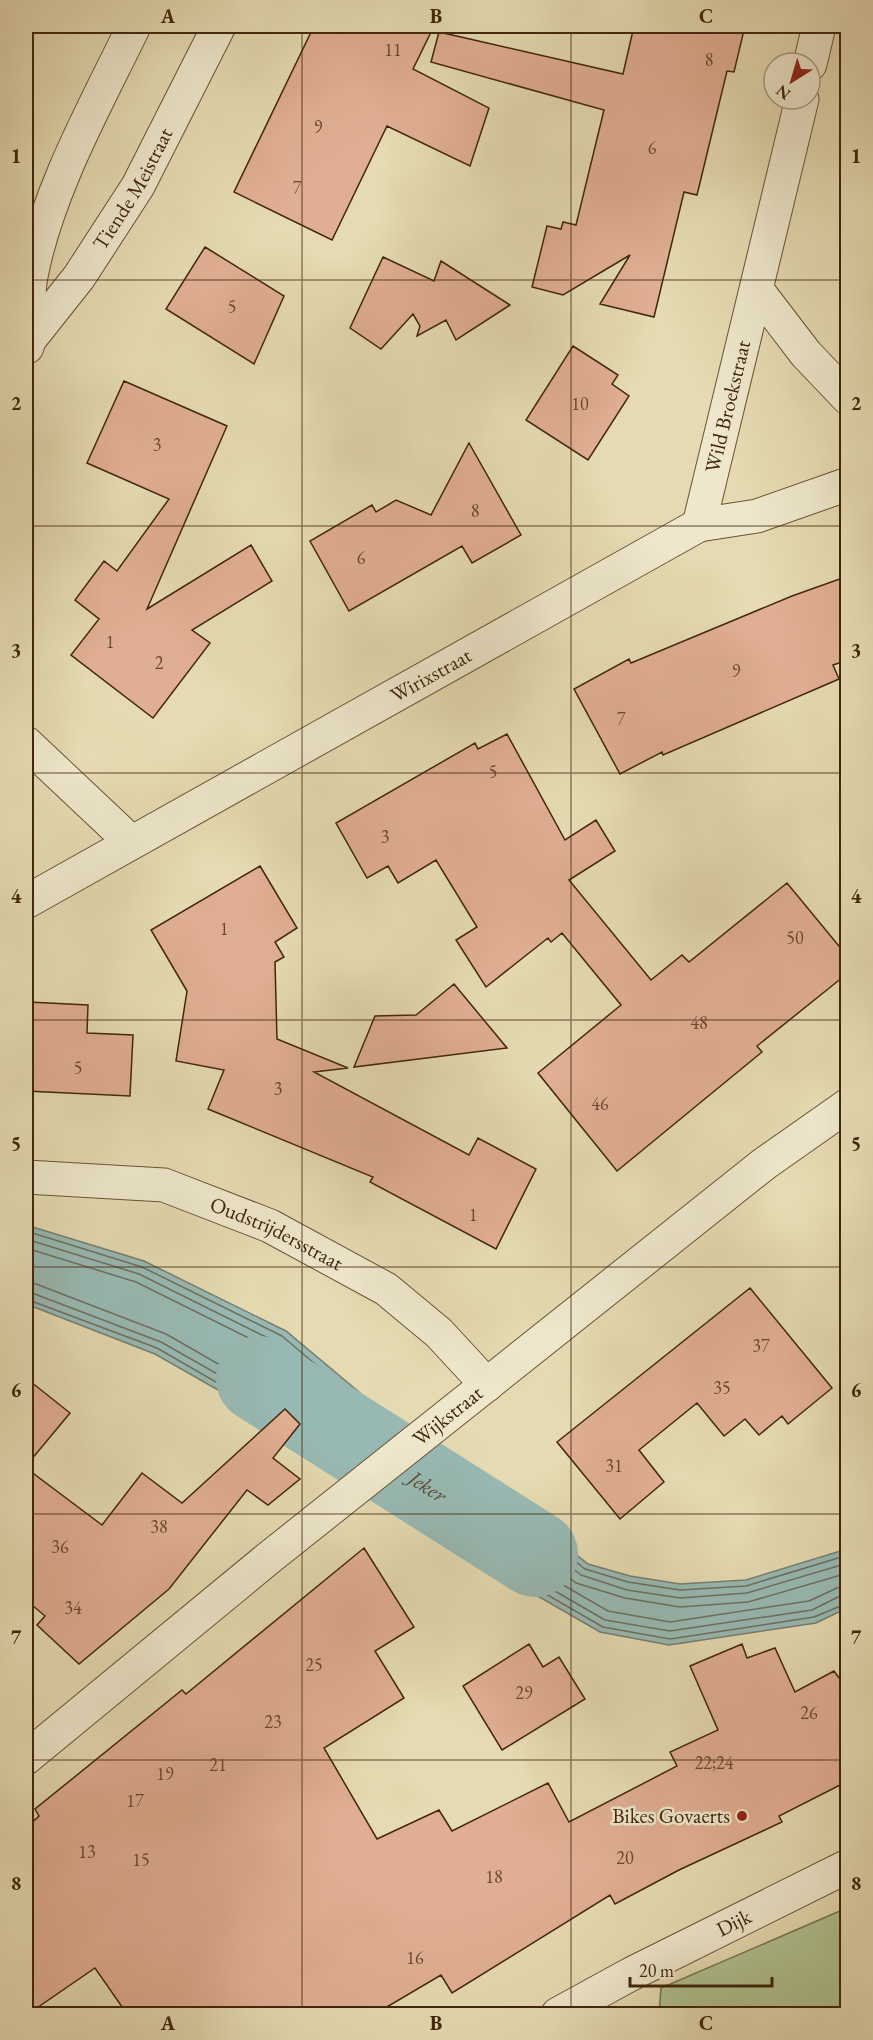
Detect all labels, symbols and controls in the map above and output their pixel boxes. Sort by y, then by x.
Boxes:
text: A [160,3,176,29]
text: B [430,3,442,29]
text: C [699,3,713,29]
house number: 11 [384,38,402,61]
house number: 8 [705,48,713,71]
north arrow [762,51,822,111]
text: N [772,80,795,105]
house number: 9 [314,115,323,138]
street label: Tiende Meistraat [86,122,179,255]
house number: 6 [648,136,657,159]
text: 1 [11,143,21,169]
text: 1 [851,143,861,169]
house number: 7 [293,176,302,199]
house number: 5 [228,295,236,318]
street label: Wild Broekstraat [698,337,756,475]
text: 2 [11,390,22,416]
text: 2 [851,390,862,416]
house number: 10 [571,392,589,415]
house number: 3 [153,433,161,456]
house number: 8 [471,499,479,522]
house number: 6 [357,546,366,569]
house number: 1 [106,630,114,653]
text: 3 [11,637,21,663]
text: 3 [851,637,861,663]
street label: Wirixstraat [385,641,476,708]
house number: 2 [155,651,164,674]
house number: 9 [732,659,741,682]
house number: 7 [617,707,626,730]
house number: 5 [489,760,497,783]
house number: 3 [381,825,389,848]
text: 4 [11,883,22,909]
text: 4 [851,883,862,909]
house number: 1 [220,917,228,940]
house number: 50 [786,926,804,949]
house number: 48 [690,1011,708,1034]
house number: 5 [74,1056,82,1079]
house number: 3 [274,1077,282,1100]
house number: 46 [591,1092,609,1115]
text: 5 [11,1130,21,1156]
text: 5 [851,1130,861,1156]
street label: Oudstrijdersstraat [206,1190,349,1276]
house number: 1 [469,1203,477,1226]
house number: 37 [752,1334,770,1357]
house number: 35 [713,1376,731,1399]
text: 6 [11,1377,22,1403]
text: 6 [851,1377,862,1403]
street label: Wijkstraat [407,1379,488,1452]
house number: 31 [605,1454,623,1477]
water label: Jeker [399,1461,453,1510]
house number: 38 [150,1515,168,1538]
house number: 36 [51,1535,69,1558]
house number: 34 [64,1596,82,1619]
text: 7 [11,1624,22,1650]
text: 7 [851,1624,862,1650]
house number: 25 [305,1653,323,1676]
house number: 29 [515,1681,533,1704]
house number: 26 [800,1701,818,1724]
house number: 23 [264,1710,282,1733]
house number: 22;24 [695,1751,734,1774]
house number: 21 [209,1753,227,1776]
house number: 19 [156,1762,174,1785]
house number: 17 [126,1789,144,1812]
place label: Bikes Govaerts [612,1802,730,1829]
marker: Bikes Govaerts [735,1809,749,1823]
house number: 13 [78,1840,96,1863]
house number: 20 [616,1846,634,1869]
house number: 15 [132,1848,150,1871]
house number: 18 [485,1865,503,1888]
text: 8 [11,1870,21,1896]
text: 8 [851,1870,861,1896]
street label: Dijk [712,1902,756,1942]
house number: 16 [406,1946,424,1969]
scale bar [630,1950,772,1988]
text: 20 m [639,1959,674,1982]
text: A [160,2010,176,2036]
text: B [430,2010,442,2036]
text: C [699,2010,713,2036]

